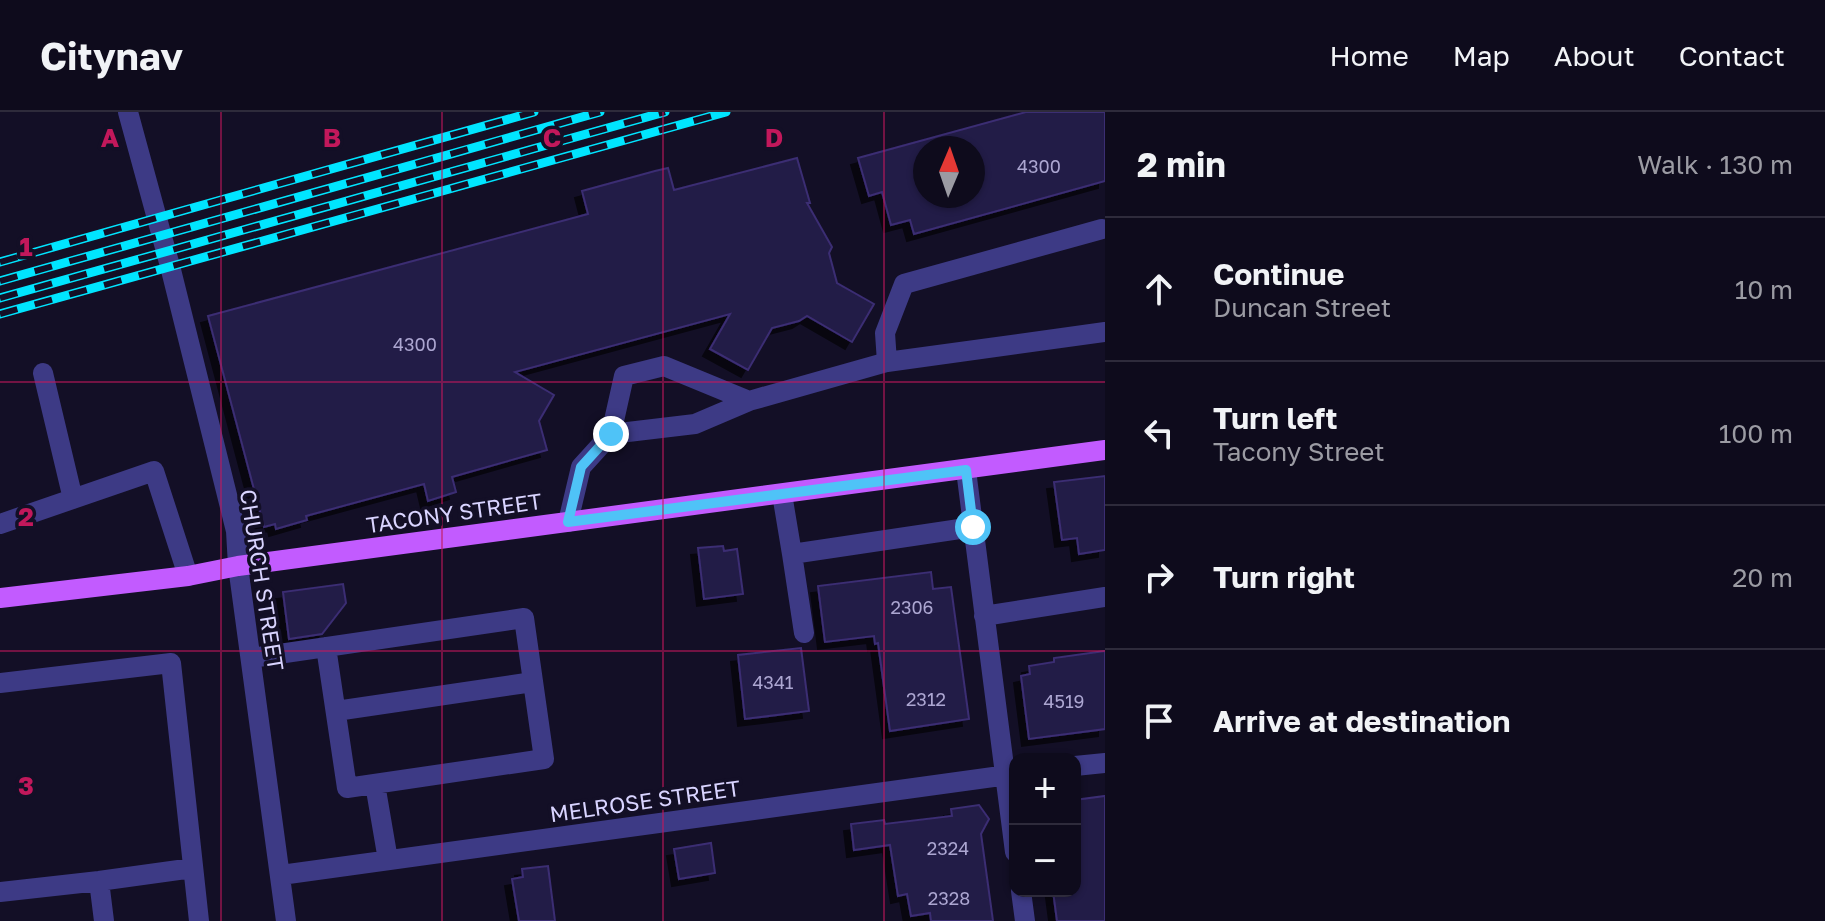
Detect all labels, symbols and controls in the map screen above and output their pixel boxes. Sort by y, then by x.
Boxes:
text: Citynav [40,33,183,78]
text: Home [1330,39,1409,72]
text: Map [1453,39,1510,72]
text: About [1554,39,1635,72]
text: Contact [1679,39,1785,72]
text: A [101,122,120,153]
text: B [323,122,341,153]
text: C [543,122,561,153]
text: D [765,122,783,153]
north arrow [913,136,985,208]
text: 2 min [1137,144,1226,184]
text: Walk · 130 m [1637,149,1793,180]
house number: 4300 [1017,155,1061,177]
text: 1 [19,231,33,262]
text: Continue [1213,256,1344,292]
icon: ahead [1137,267,1181,311]
text: 10 m [1735,274,1793,305]
text: Duncan Street [1213,292,1391,323]
house number: 4300 [393,333,437,355]
text: Turn left [1213,400,1338,436]
icon: left [1137,411,1181,455]
route end [593,416,629,452]
text: 100 m [1719,418,1793,449]
text: Tacony Street [1213,436,1385,467]
street label: CHURCH STREET [235,487,290,673]
street label: TACONY STREET [364,487,544,538]
text: 2 [18,501,34,532]
route start [955,509,991,545]
icon: right [1137,555,1181,599]
text: Turn right [1213,559,1355,595]
text: 20 m [1732,562,1793,593]
house number: 2306 [890,596,934,618]
house number: 4341 [752,671,794,693]
house number: 2312 [906,688,946,710]
house number: 4519 [1043,690,1085,712]
icon: arrive [1137,699,1181,743]
text: Arrive at destination [1213,703,1510,739]
map controls [1009,753,1081,897]
button: + [1009,753,1081,825]
text: 3 [18,770,34,801]
street label: MELROSE STREET [548,774,742,827]
button: − [1009,825,1081,897]
house number: 2324 [927,837,969,859]
house number: 2328 [928,887,970,909]

